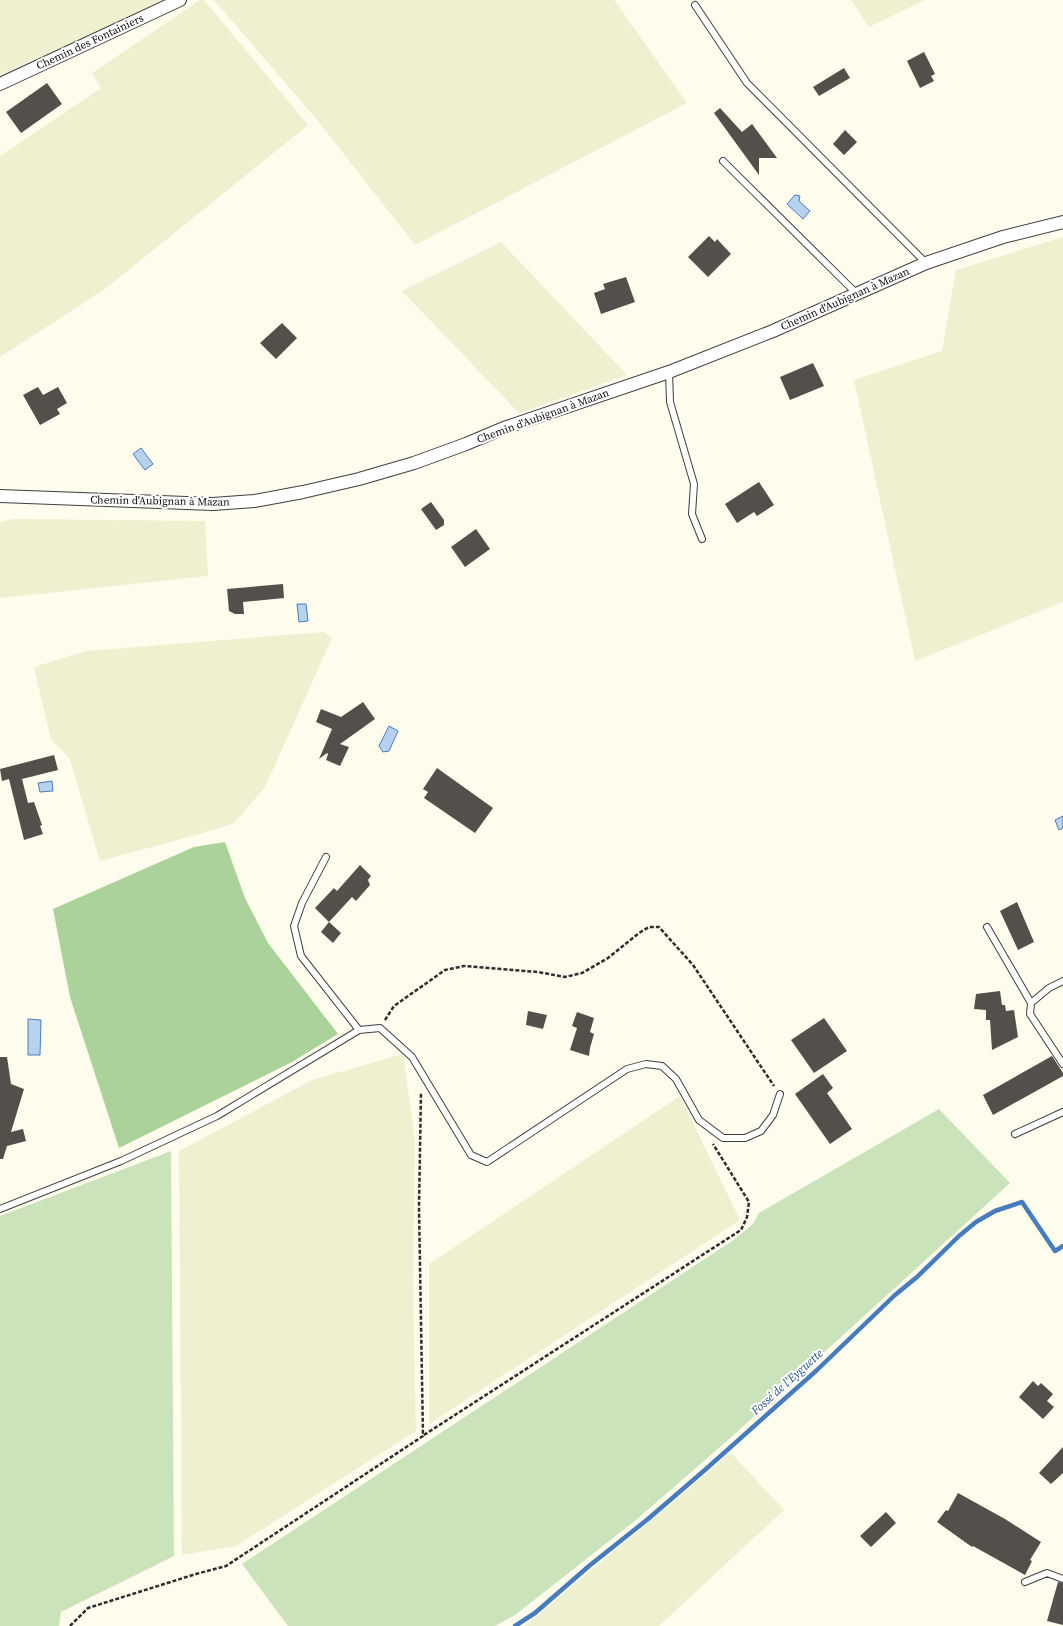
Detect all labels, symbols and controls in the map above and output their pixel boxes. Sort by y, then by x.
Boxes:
street label: Chemin des Fontainiers [34,10,146,73]
street label: Chemin d'Aubignan à Mazan [778,264,912,334]
street label: Chemin d'Aubignan à Mazan [475,385,611,447]
street label: Chemin d'Aubignan à Mazan [90,492,230,510]
water label: Fossé de l'Eyguette [747,1345,826,1419]

